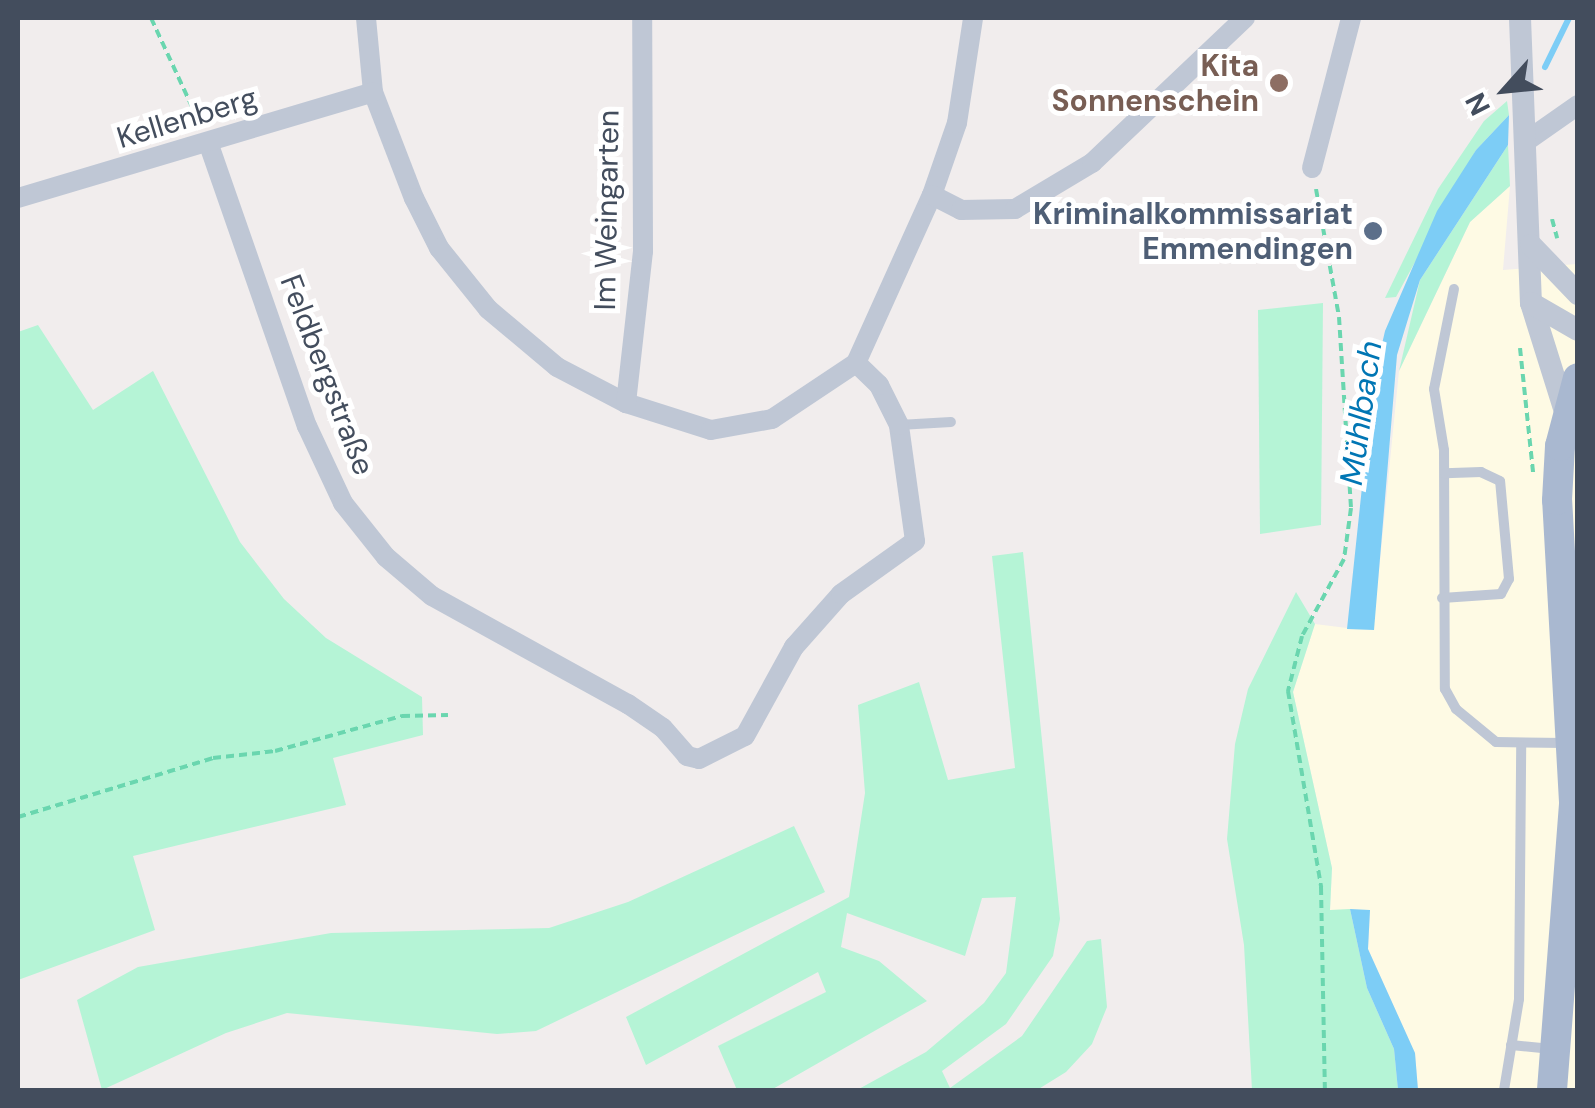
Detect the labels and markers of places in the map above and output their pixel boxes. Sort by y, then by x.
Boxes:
place label: Kita Sonnenschein [1051,48,1259,118]
marker: Kita Sonnenschein [1268,72,1290,94]
place label: Kriminalkommissariat Emmendingen [1033,196,1353,266]
marker: Kriminalkommissariat Emmendingen [1362,220,1384,242]

